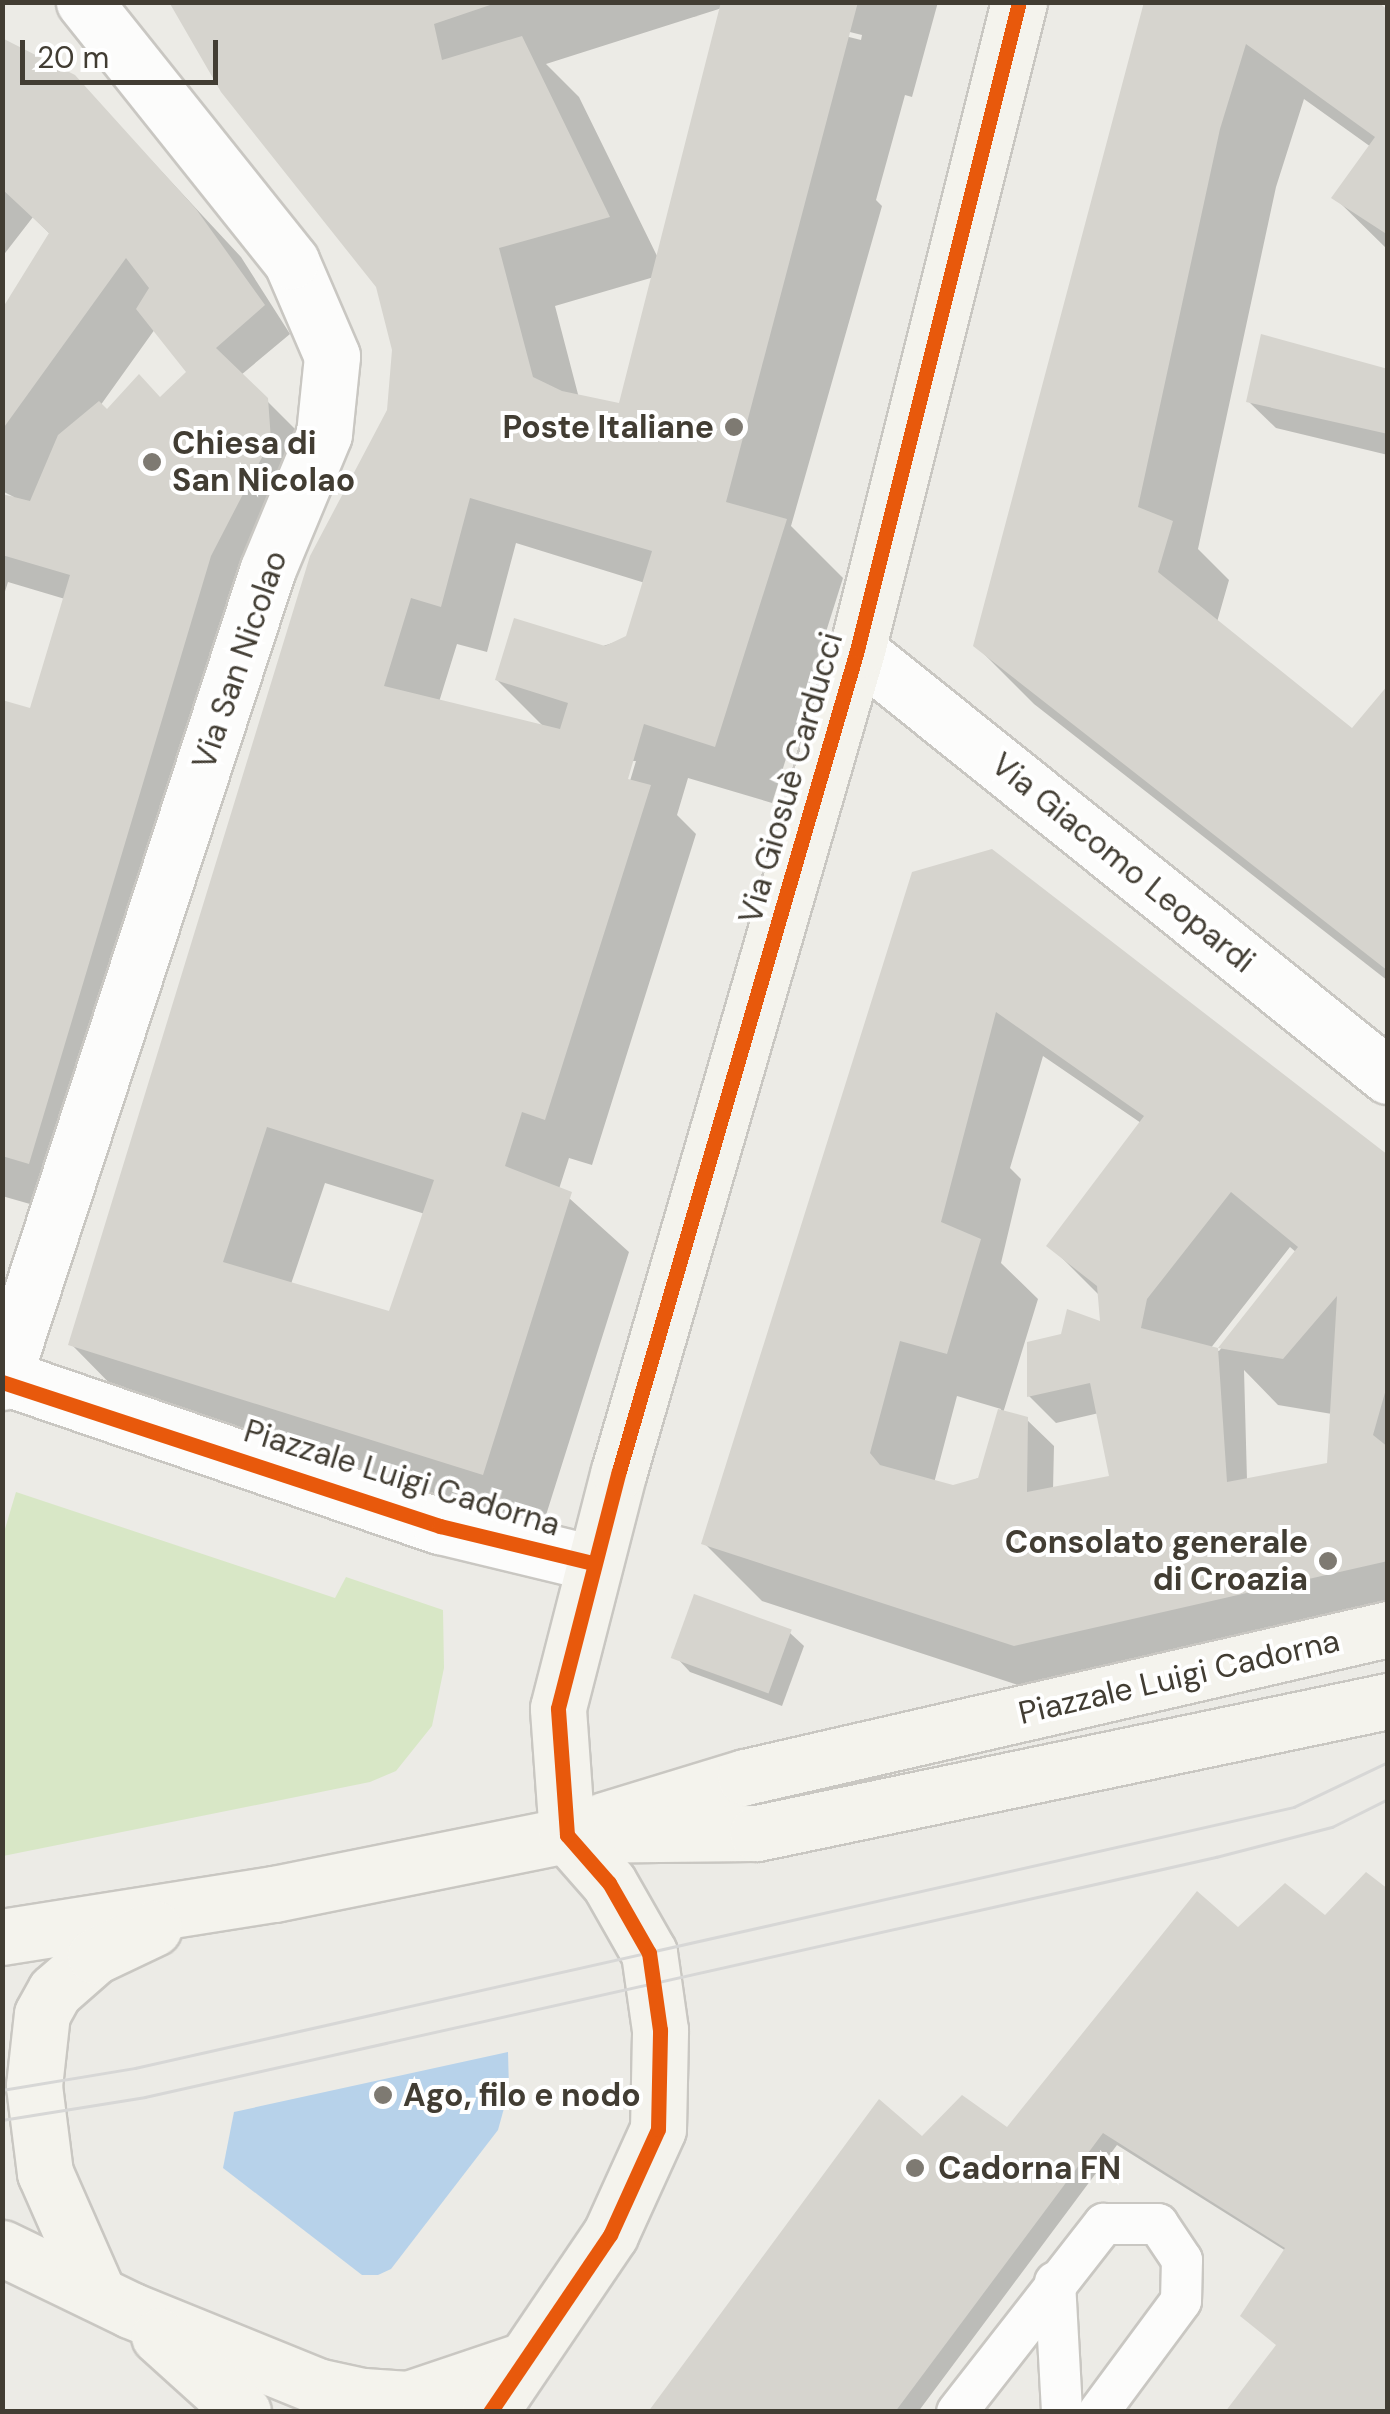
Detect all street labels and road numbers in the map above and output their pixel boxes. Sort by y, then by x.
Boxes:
street label: Via San Nicolao [185,546,295,774]
street label: Via Giosuè Carducci [731,628,851,928]
street label: Via Giacomo Leopardi [984,745,1262,981]
street label: Piazzale Luigi Cadorna [239,1412,565,1544]
street label: Piazzale Luigi Cadorna [1015,1621,1343,1733]

